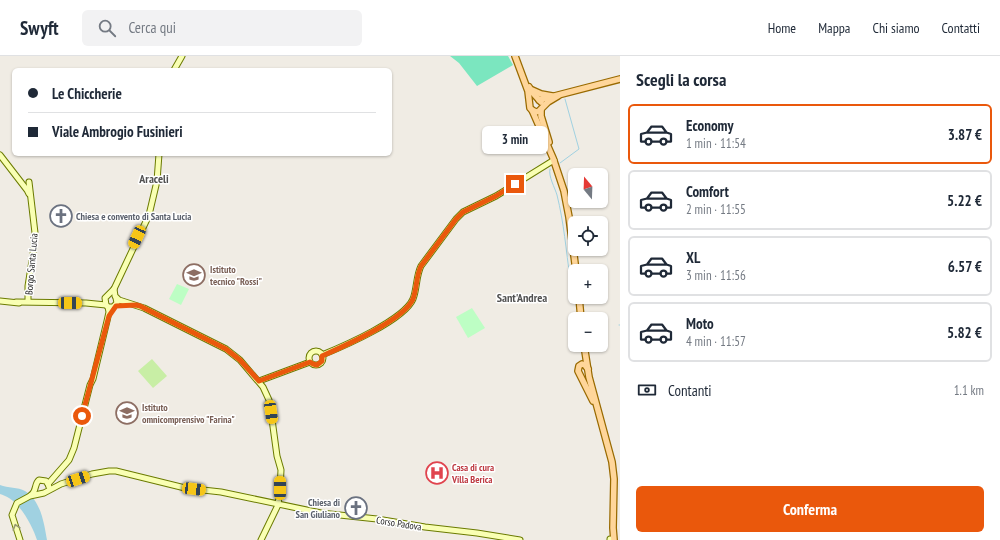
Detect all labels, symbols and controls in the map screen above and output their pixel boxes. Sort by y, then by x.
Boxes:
search box [82,10,362,46]
text: Swyft [20,16,58,40]
icon: search [96,17,118,39]
text: Cerca qui [128,18,176,37]
text: Home [768,19,796,37]
text: Mappa [818,19,850,37]
text: Chi siamo [872,19,920,37]
text: Contatti [942,19,980,37]
text: Scegli la corsa [636,68,726,91]
text: Le Chiccherie [52,84,122,103]
icon: car [638,116,674,152]
text: Economy [686,116,734,135]
text: Viale Ambrogio Fusinieri [52,122,183,141]
text: 3.87 € [948,125,982,144]
callout: 3 min [482,126,548,154]
text: 3 min [502,131,528,148]
text: 1 min · 11:54 [686,135,746,152]
north arrow [568,168,608,208]
map controls [568,168,608,352]
district label: Araceli [138,171,169,186]
route end [506,175,524,193]
icon: car [638,182,674,218]
text: Comfort [686,182,729,201]
text: 5.22 € [947,191,982,210]
text: 2 min · 11:55 [686,201,746,218]
church icon: Chiesa e convento di Santa Lucia [48,203,74,229]
place label: Chiesa e convento di Santa Lucia [76,210,191,223]
button: locate [568,216,608,256]
car [126,224,148,250]
street label: Borgo Santa Lucia [22,233,41,296]
icon: car [638,248,674,284]
text: XL [686,248,700,267]
text: 6.57 € [948,257,982,276]
school or university icon: Istituto tecnico "Rossi" [181,262,207,288]
place label: Istituto tecnico "Rossi" [210,263,262,288]
button: + [568,264,608,304]
text: 3 min · 11:56 [686,267,746,284]
district label: Sant'Andrea [497,290,547,305]
car [58,297,82,309]
button: − [568,312,608,352]
icon: car [638,314,674,350]
text: Moto [686,314,714,333]
text: 5.82 € [947,323,982,342]
text: 4 min · 11:57 [686,333,746,350]
icon: cash [636,379,658,401]
text: Contanti [668,381,712,400]
text: 1.1 km [954,382,984,399]
car [263,399,279,425]
school or university icon: Istituto omnicomprensivo "Farina" [114,400,140,426]
place label: Istituto omnicomprensivo "Farina" [142,401,235,426]
route start [73,407,91,425]
hospital icon: Casa di cura Villa Berica [424,460,450,486]
place label: Casa di cura Villa Berica [451,461,494,486]
car [65,470,91,488]
car [274,476,286,500]
car [181,482,207,496]
button: Conferma [636,486,984,532]
church icon: Chiesa di San Giuliano [343,495,369,521]
place label: Chiesa di San Giuliano [296,496,341,521]
street label: Corso Padova [375,513,423,534]
one-way arrow [12,524,21,531]

